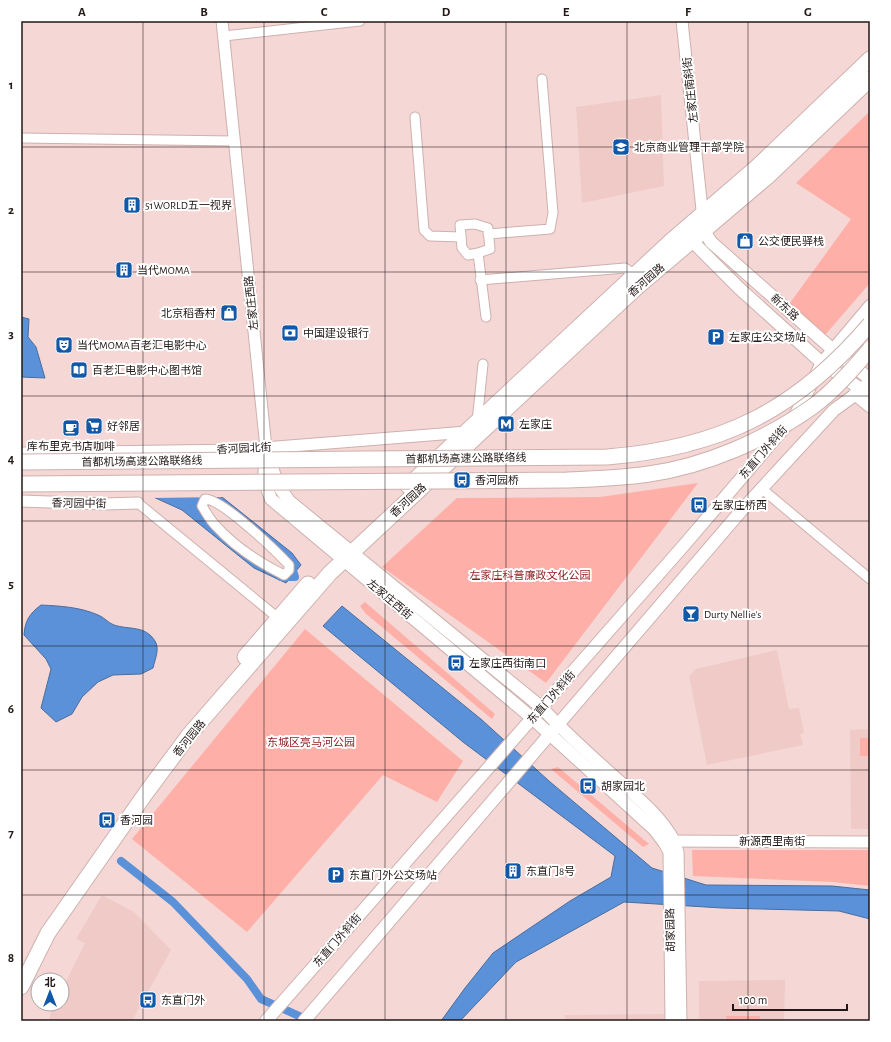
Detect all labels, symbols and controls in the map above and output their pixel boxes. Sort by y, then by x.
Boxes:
text: A [78,6,86,19]
text: B [200,6,208,19]
text: C [321,6,328,19]
text: D [442,6,451,19]
text: E [563,6,570,19]
text: F [685,6,692,19]
text: G [804,6,812,19]
street label: 左家庄南斜街 [681,57,699,123]
text: 1 [9,79,13,92]
school or university icon: 北京商业管理干部学院 [611,137,631,157]
place label: 北京商业管理干部学院 [634,141,744,153]
building icon: 51WORLD五一视界 [122,195,142,215]
place label: 51WORLD五一视界 [145,199,233,211]
text: 2 [8,204,14,217]
shop icon: 公交便民驿栈 [735,231,755,251]
place label: 公交便民驿栈 [758,235,824,247]
building icon: 当代MOMA [114,260,134,280]
street label: 香河园路 [625,261,667,299]
place label: 当代MOMA [137,264,190,276]
street label: 左家庄西路 [242,275,260,331]
street label: 新东路 [769,292,801,322]
shop icon: 北京稻香村 [219,303,239,323]
place label: 北京稻香村 [161,307,216,319]
bank icon: 中国建设银行 [280,323,300,343]
place label: 中国建设银行 [303,327,369,339]
parking icon: 左家庄公交场站 [706,327,726,347]
text: 3 [8,328,14,341]
place label: 左家庄公交场站 [729,331,806,343]
theatre icon: 当代MOMA百老汇电影中心 [54,335,74,355]
place label: 当代MOMA百老汇电影中心 [77,339,207,351]
library icon: 百老汇电影中心图书馆 [69,360,89,380]
place label: 百老汇电影中心图书馆 [92,364,202,376]
metro station icon: 左家庄 [496,414,516,434]
supermarket icon: 好邻居 [84,416,104,436]
cafe icon: 库布里克书店咖啡 [61,418,81,438]
place label: 左家庄 [519,418,552,430]
place label: 好邻居 [107,420,140,432]
street label: 东直门外斜街 [737,423,789,481]
place label: 库布里克书店咖啡 [27,440,115,452]
street label: 香河园北街 [216,441,272,455]
street label: 首都机场高速公路联络线 [405,451,527,465]
text: 4 [8,453,15,466]
street label: 首都机场高速公路联络线 [81,454,203,468]
bus stop icon: 香河园桥 [452,470,472,490]
place label: 香河园桥 [475,474,519,486]
street label: 香河园路 [388,481,428,519]
bus stop icon: 左家庄桥西 [689,495,709,515]
street label: 香河园中街 [51,497,107,509]
place label: 左家庄桥西 [712,499,767,511]
park label: 左家庄科普廉政文化公园 [470,569,591,581]
street label: 左家庄西街 [365,577,415,621]
text: 5 [8,578,14,591]
bar icon: Durty Nellie's [681,604,701,624]
place label: Durty Nellie's [704,609,761,620]
bus stop icon: 左家庄西街南口 [446,653,466,673]
place label: 左家庄西街南口 [469,657,546,669]
street label: 东直门外斜街 [525,668,577,726]
text: 6 [8,703,14,716]
street label: 香河园路 [170,717,208,759]
park label: 东城区亮马河公园 [267,736,355,748]
bus stop icon: 胡家园北 [578,776,598,796]
place label: 胡家园北 [601,780,645,792]
bus stop icon: 香河园 [97,810,117,830]
place label: 香河园 [120,814,153,826]
text: 7 [8,827,14,840]
street label: 新源西里南街 [739,835,805,847]
building icon: 东直门8号 [503,861,523,881]
parking icon: 东直门外公交场站 [326,865,346,885]
place label: 东直门8号 [526,865,575,877]
place label: 东直门外公交场站 [349,869,437,881]
street label: 胡家园路 [664,908,676,952]
street label: 东直门外斜街 [311,911,363,969]
text: 8 [8,952,14,965]
north arrow [30,972,70,1012]
text: 北 [45,977,56,988]
scale bar [733,986,847,1012]
bus stop icon: 东直门外 [138,990,158,1010]
place label: 东直门外 [161,994,205,1006]
text: 100 m [739,994,767,1006]

